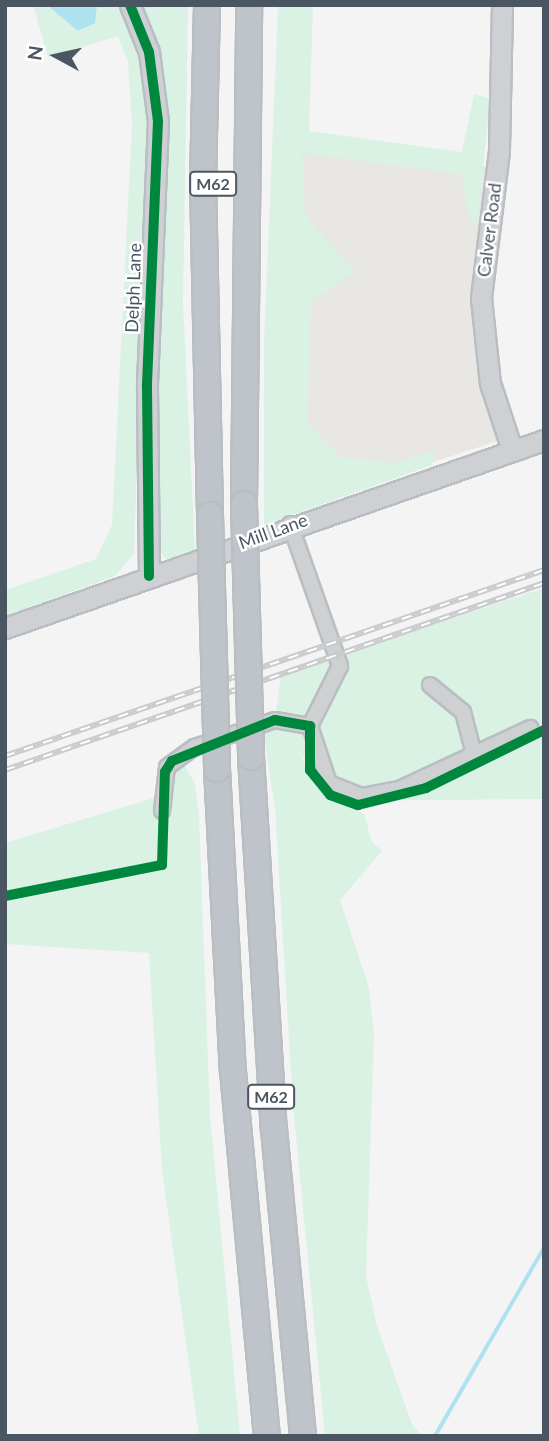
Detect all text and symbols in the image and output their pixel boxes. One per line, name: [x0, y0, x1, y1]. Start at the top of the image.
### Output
north arrow: [21, 21, 91, 91]
text: N: [22, 44, 47, 62]
road number: M62: [188, 172, 238, 196]
street label: Calver Road: [473, 182, 505, 278]
street label: Delph Lane: [121, 243, 145, 333]
street label: Mill Lane: [236, 509, 310, 553]
road number: M62: [246, 1084, 296, 1110]

